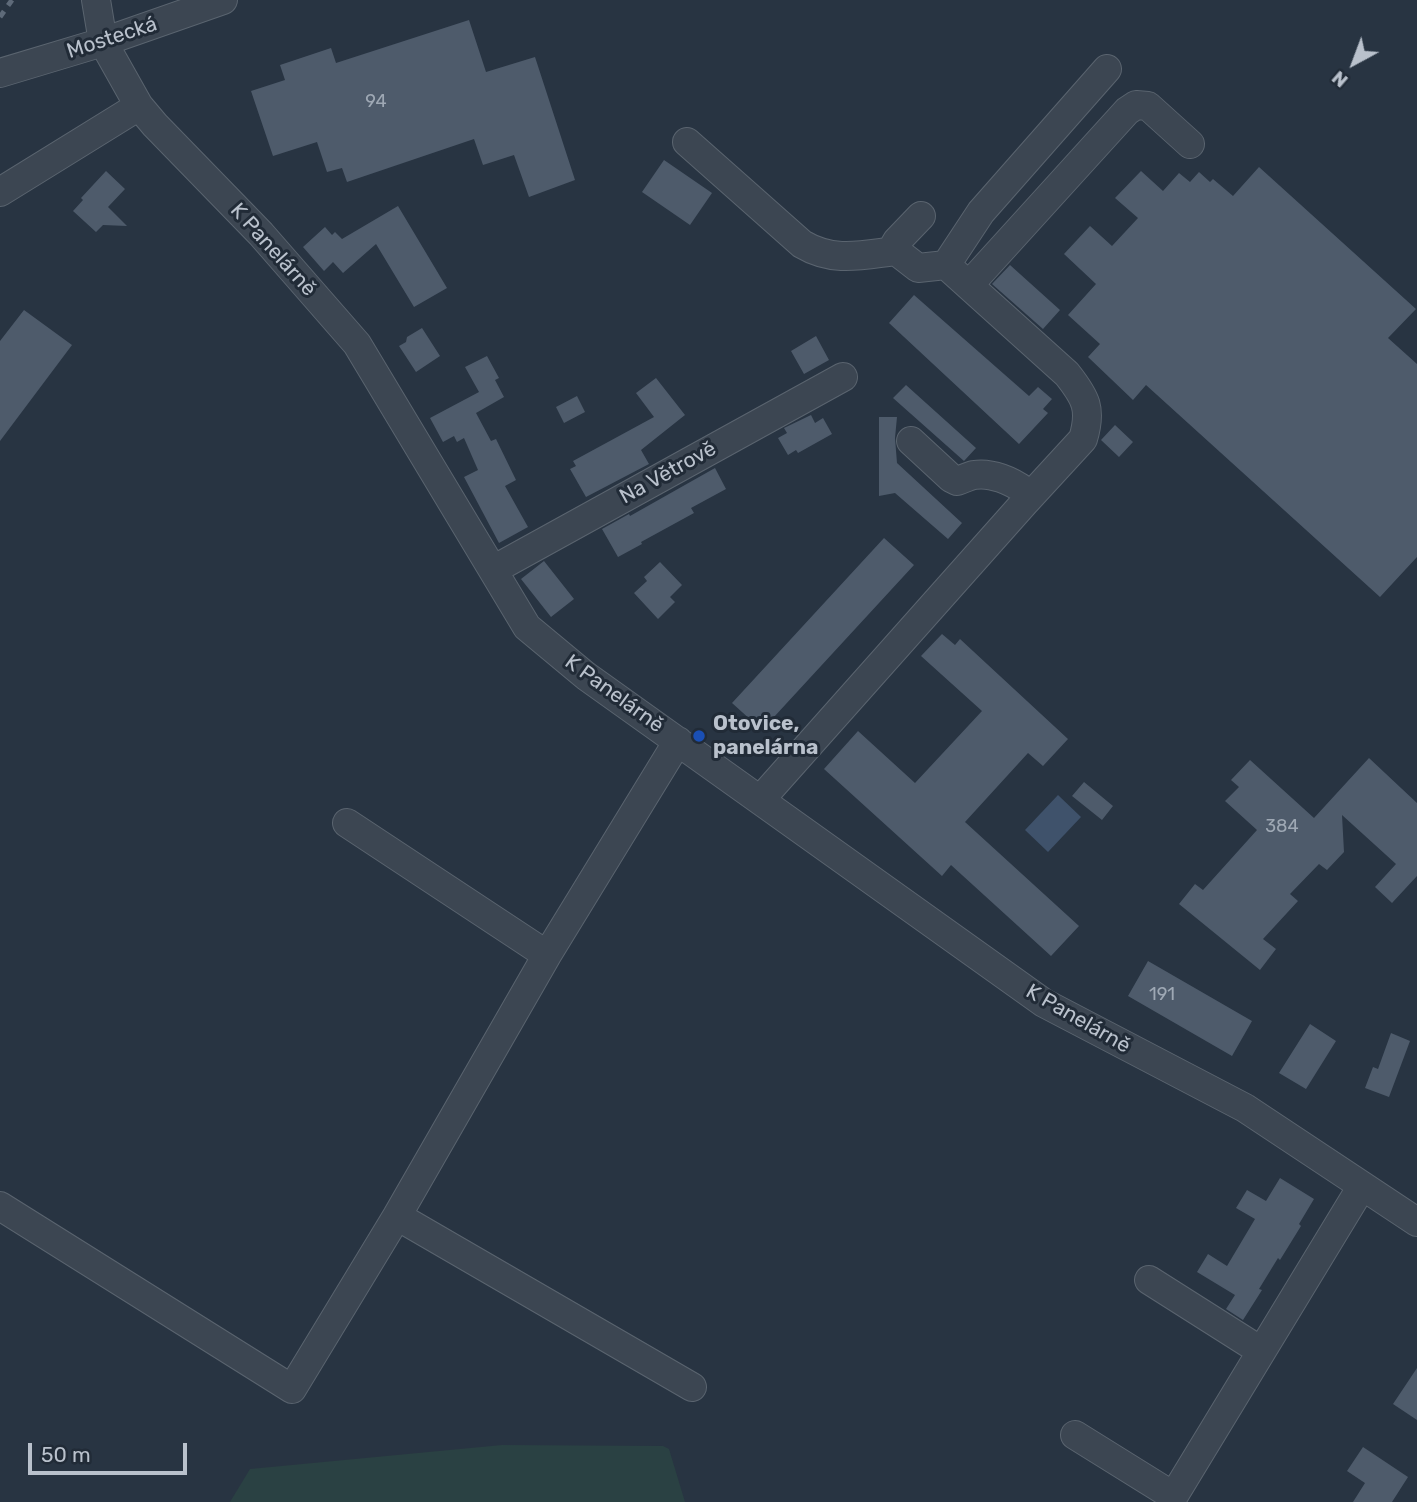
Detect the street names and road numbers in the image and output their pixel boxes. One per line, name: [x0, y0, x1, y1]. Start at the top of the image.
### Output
street label: Mostecká: [64, 12, 160, 64]
street label: K Panelárně: [225, 198, 321, 302]
street label: Na Větrově: [615, 436, 721, 510]
street label: K Panelárně: [560, 650, 668, 738]
street label: K Panelárně: [1021, 979, 1135, 1059]

